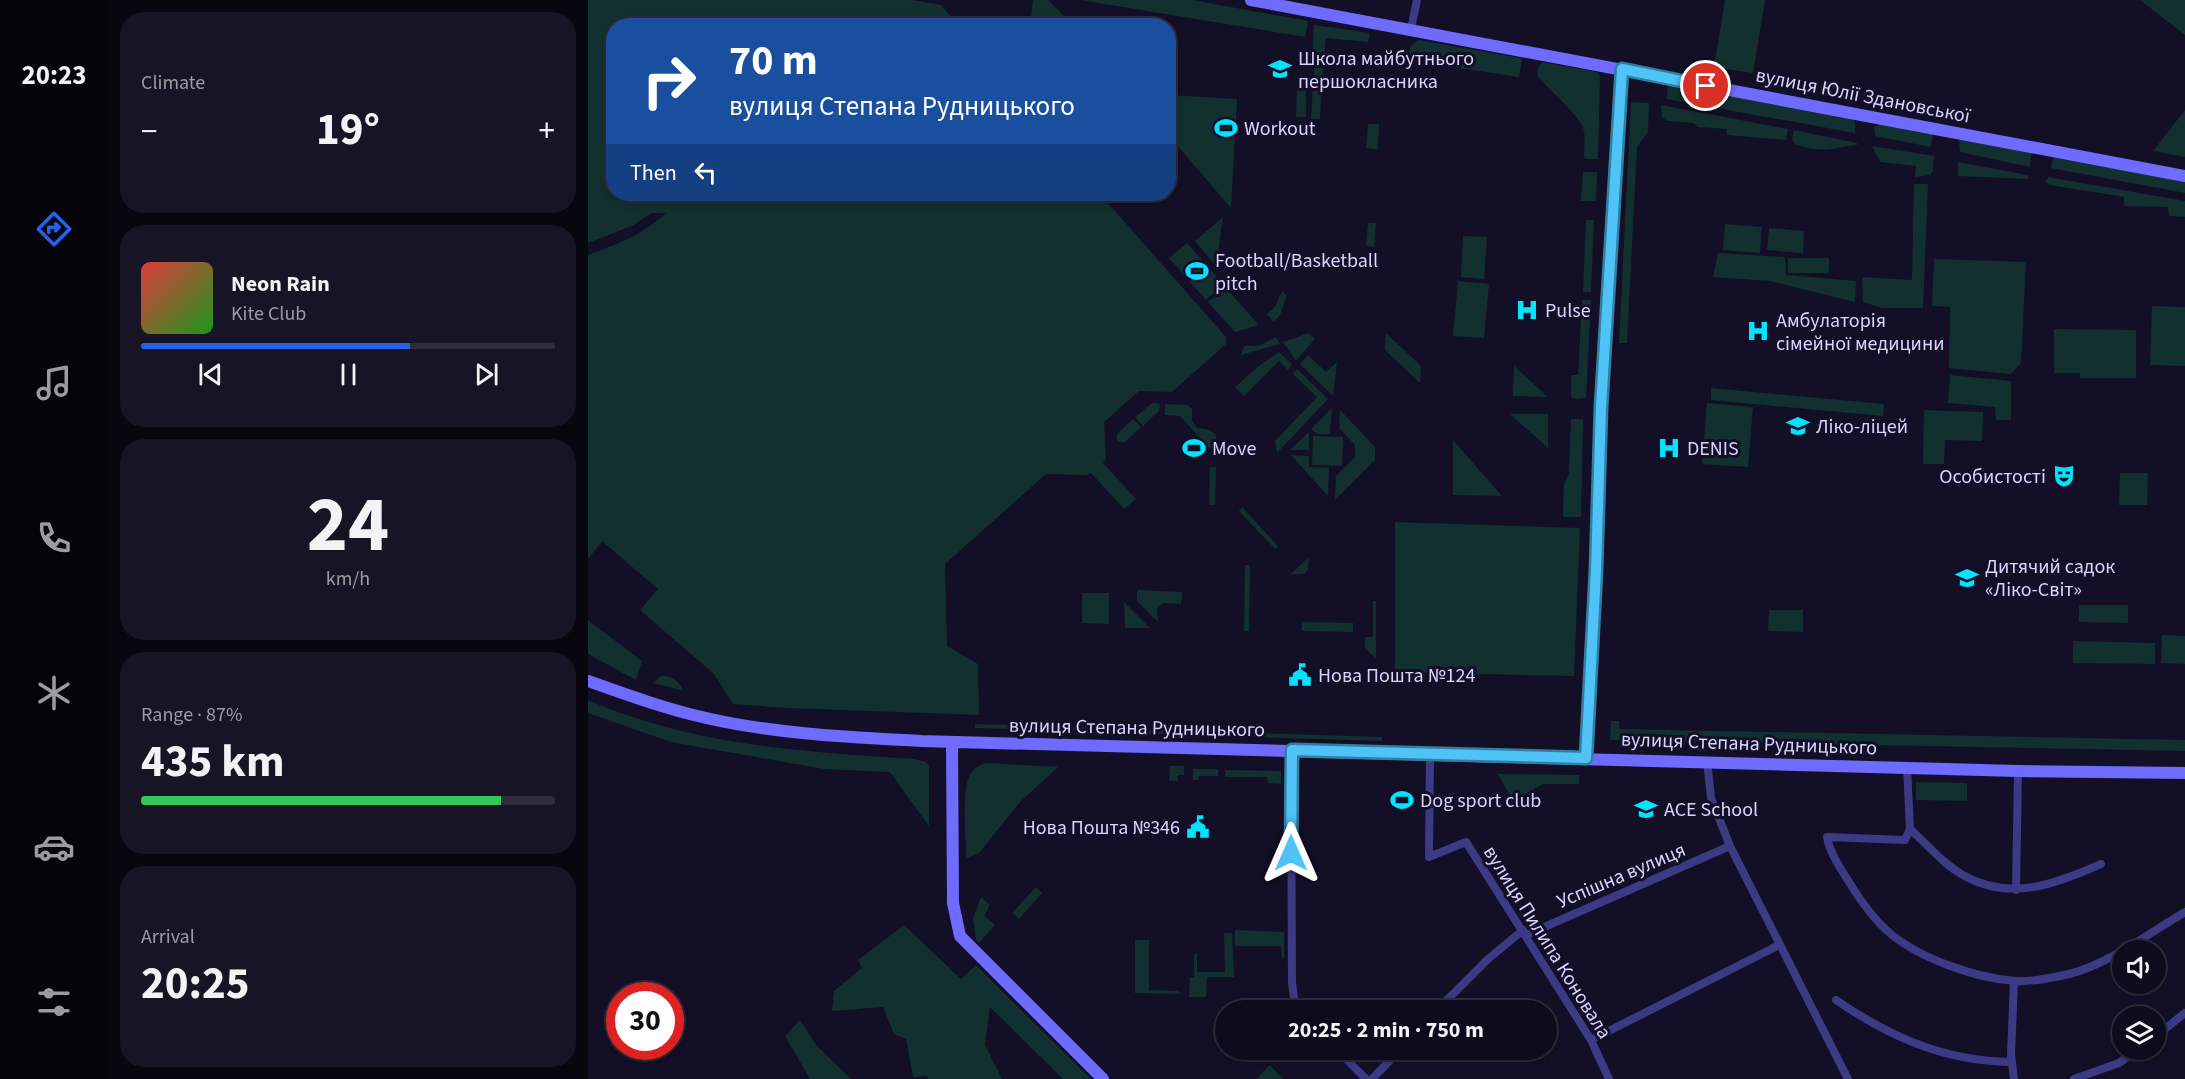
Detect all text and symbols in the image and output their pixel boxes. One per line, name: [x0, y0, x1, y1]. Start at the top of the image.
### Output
text: 70 m: [729, 31, 818, 91]
icon: right: [630, 42, 708, 120]
place label: Школа майбутнього першокласника: [1298, 45, 1474, 96]
text: 20:23: [21, 56, 87, 95]
school or university icon: Школа майбутнього першокласника: [1267, 56, 1293, 82]
pin: [1680, 60, 1731, 111]
street label: вулиця Юлії Здановської: [1753, 61, 1973, 131]
text: Climate: [141, 69, 205, 97]
icon: arrive: [1689, 69, 1722, 102]
text: вулиця Степана Рудницького: [729, 87, 1075, 126]
text: 19°: [316, 98, 380, 162]
text: −: [141, 108, 157, 155]
text: +: [539, 108, 555, 155]
sports icon: Workout: [1213, 115, 1239, 141]
place label: Workout: [1244, 115, 1316, 143]
icon: left: [689, 156, 722, 189]
text: Then: [630, 157, 677, 189]
icon: directions: [33, 208, 75, 250]
place label: Football/Basketball pitch: [1215, 247, 1378, 298]
sports icon: Football/Basketball pitch: [1184, 258, 1210, 284]
text: Neon Rain: [231, 268, 330, 300]
hospital icon: Pulse: [1514, 297, 1540, 323]
place label: Pulse: [1545, 297, 1591, 325]
text: Kite Club: [231, 300, 306, 328]
place label: Амбулаторія сімейної медицини: [1776, 307, 1944, 358]
hospital icon: Амбулаторія сімейної медицини: [1745, 318, 1771, 344]
icon: previous: [194, 358, 227, 391]
icon: pause: [332, 358, 365, 391]
icon: next: [470, 358, 503, 391]
icon: music: [33, 362, 75, 404]
school or university icon: Ліко-ліцей: [1785, 413, 1811, 439]
place label: Ліко-ліцей: [1816, 413, 1908, 441]
sports icon: Move: [1181, 435, 1207, 461]
place label: Move: [1212, 435, 1257, 463]
hospital icon: DENIS: [1656, 435, 1682, 461]
place label: DENIS: [1687, 435, 1739, 463]
place label: Особистості: [1939, 463, 2046, 491]
theatre icon: Особистості: [2051, 463, 2077, 489]
text: 24: [307, 470, 389, 581]
icon: phone: [33, 517, 75, 559]
place label: Дитячий садок «Ліко-Світ»: [1985, 553, 2115, 604]
text: km/h: [326, 565, 370, 593]
school or university icon: Дитячий садок «Ліко-Світ»: [1954, 565, 1980, 591]
public building icon: Нова Пошта №124: [1287, 662, 1313, 688]
place label: Нова Пошта №124: [1318, 662, 1475, 690]
icon: climate: [33, 672, 75, 714]
text: Range · 87%: [141, 701, 242, 729]
street label: вулиця Степана Рудницького: [1009, 712, 1265, 744]
street label: вулиця Степана Рудницького: [1620, 726, 1877, 762]
text: 435 km: [141, 730, 285, 794]
sports icon: Dog sport club: [1389, 787, 1415, 813]
place label: Dog sport club: [1420, 787, 1541, 815]
school or university icon: ACE School: [1633, 796, 1659, 822]
place label: ACE School: [1664, 796, 1758, 824]
place label: Нова Пошта №346: [1023, 814, 1180, 842]
public building icon: Нова Пошта №346: [1185, 814, 1211, 840]
position arrow: [1259, 821, 1323, 885]
icon: car: [33, 826, 75, 868]
street label: Успішна вулиця: [1553, 836, 1690, 916]
street label: вулиця Пилипа Коновала: [1476, 840, 1618, 1045]
text: Arrival: [141, 923, 195, 951]
map controls: [2112, 940, 2166, 1060]
button: sound: [2112, 940, 2166, 994]
text: 20:25: [141, 952, 250, 1016]
icon: filters: [33, 981, 75, 1023]
speed limit sign: 30: [606, 982, 684, 1060]
button: layers: [2112, 1006, 2166, 1060]
text: 20:25 · 2 min · 750 m: [1288, 1014, 1484, 1046]

